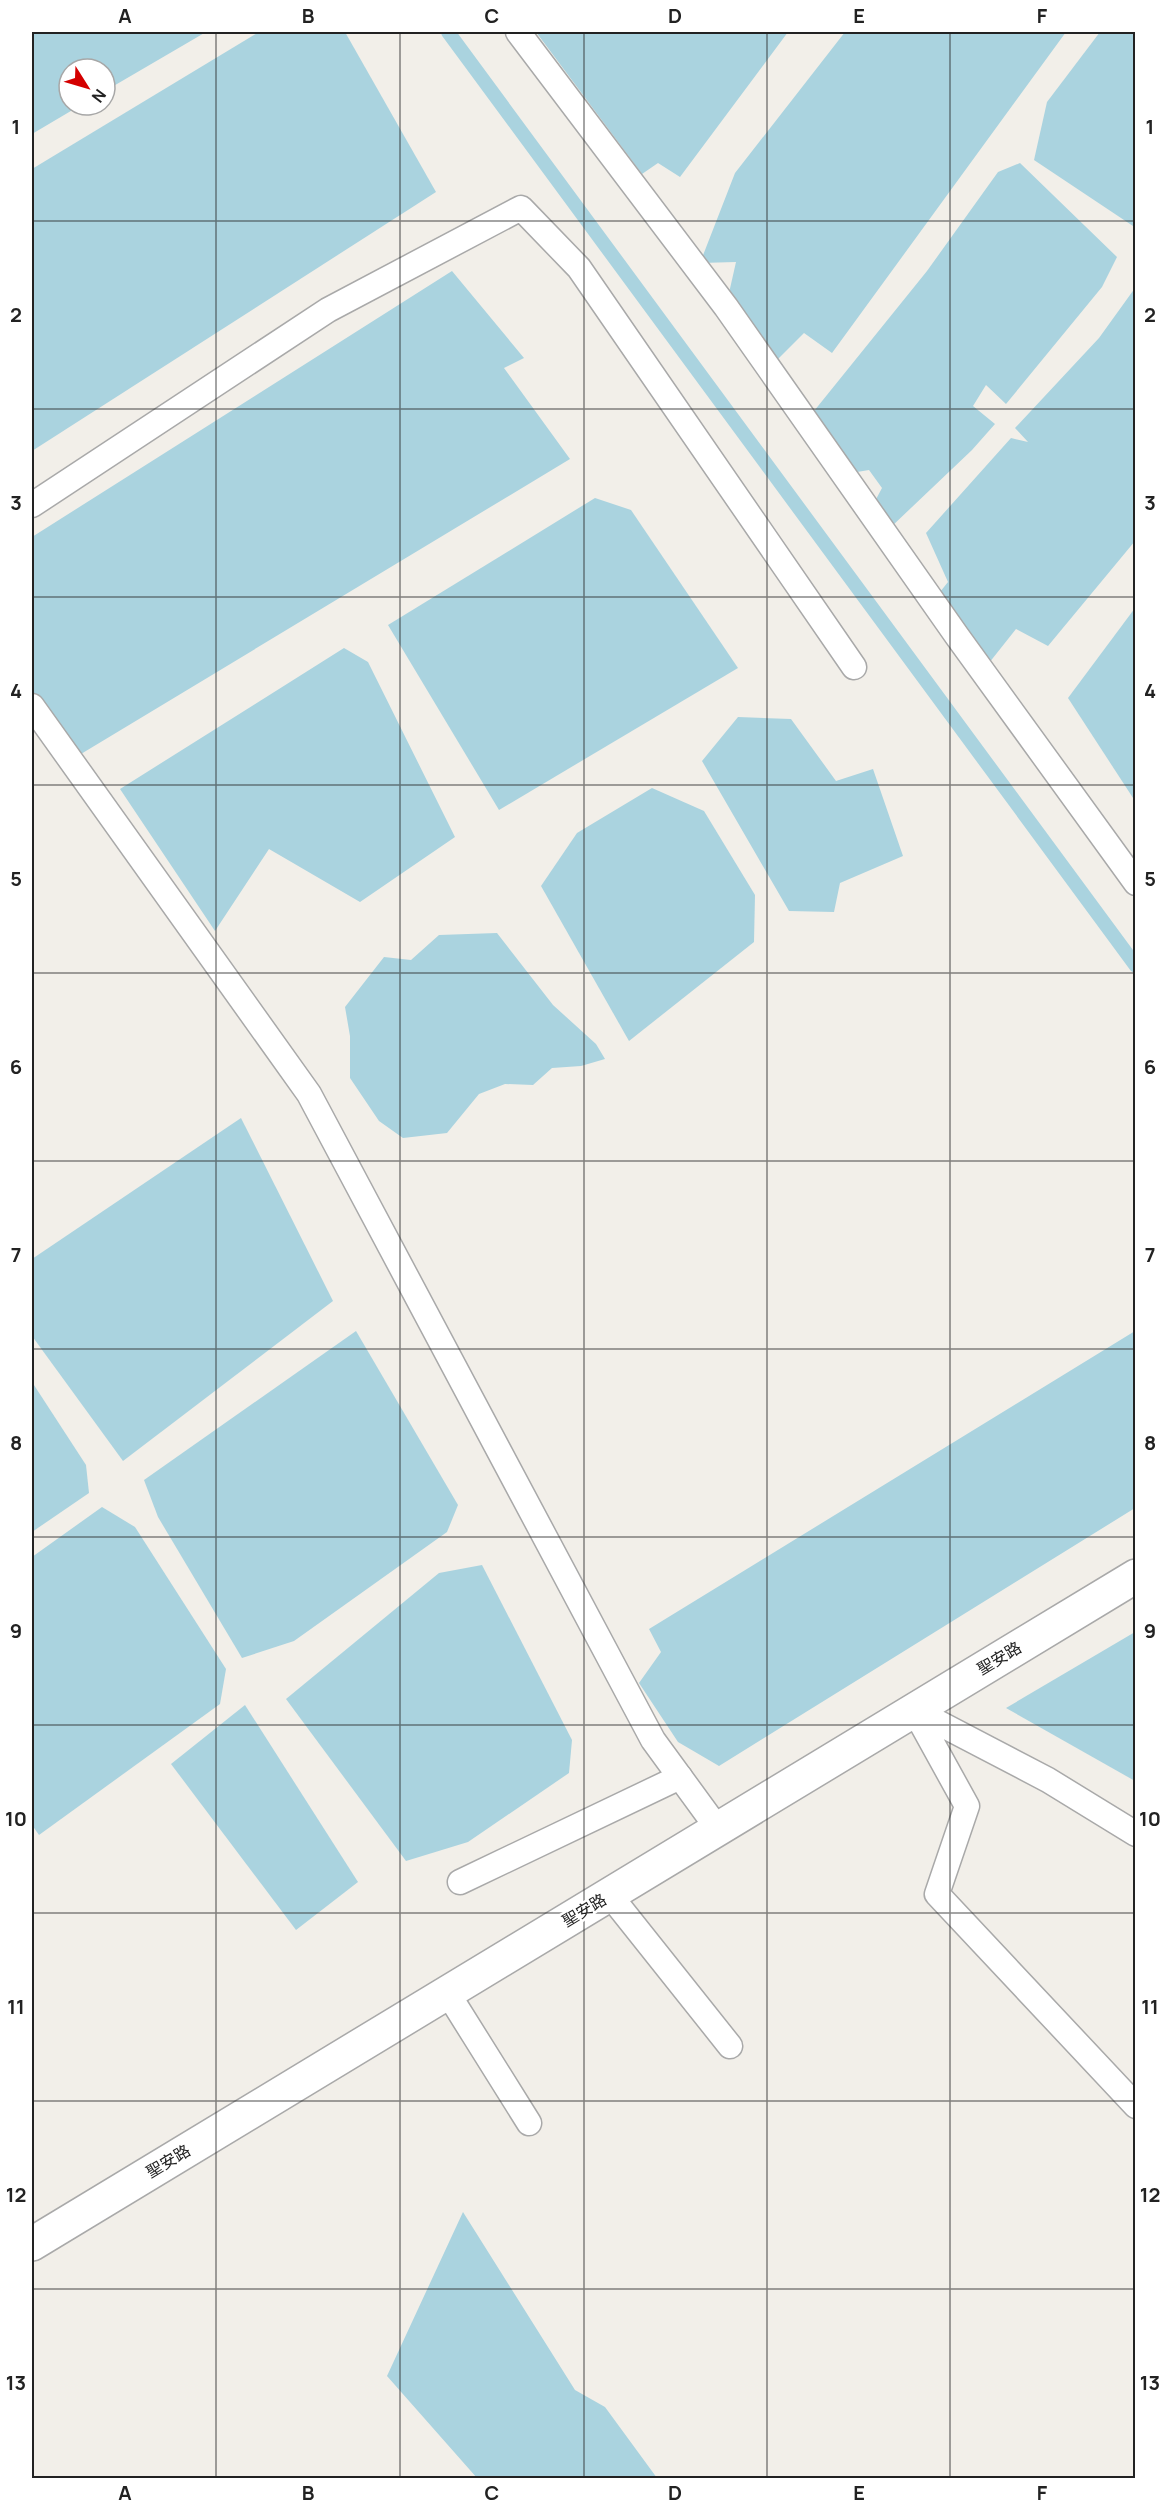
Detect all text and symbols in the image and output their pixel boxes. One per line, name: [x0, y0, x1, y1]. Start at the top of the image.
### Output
text: A: [118, 2, 132, 29]
text: B: [302, 2, 315, 29]
text: C: [485, 2, 499, 29]
text: D: [668, 2, 682, 29]
text: E: [853, 2, 865, 29]
text: F: [1037, 2, 1048, 29]
north arrow: [57, 57, 117, 117]
text: N: [87, 85, 111, 107]
text: 1: [12, 113, 20, 140]
text: 1: [1146, 113, 1154, 140]
text: 2: [10, 301, 22, 328]
text: 2: [1144, 301, 1156, 328]
text: 3: [10, 489, 22, 516]
text: 3: [1144, 489, 1156, 516]
text: 4: [10, 677, 22, 704]
text: 4: [1144, 677, 1156, 704]
text: 5: [10, 865, 22, 892]
text: 5: [1144, 865, 1156, 892]
text: 6: [10, 1053, 22, 1080]
text: 6: [1144, 1053, 1156, 1080]
text: 7: [11, 1241, 21, 1268]
text: 7: [1145, 1241, 1155, 1268]
text: 8: [10, 1429, 22, 1456]
text: 8: [1144, 1429, 1156, 1456]
text: 9: [10, 1617, 22, 1644]
text: 9: [1144, 1617, 1156, 1644]
street label: 聖安路: [973, 1636, 1025, 1680]
text: 10: [5, 1805, 27, 1832]
text: 10: [1139, 1805, 1161, 1832]
street label: 聖安路: [558, 1888, 610, 1932]
text: 11: [7, 1993, 25, 2020]
text: 11: [1141, 1993, 1159, 2020]
street label: 聖安路: [142, 2139, 194, 2183]
text: 12: [6, 2181, 26, 2208]
text: 12: [1140, 2181, 1160, 2208]
text: 13: [6, 2369, 26, 2396]
text: 13: [1140, 2369, 1160, 2396]
text: A: [118, 2479, 132, 2506]
text: B: [302, 2479, 315, 2506]
text: C: [485, 2479, 499, 2506]
text: D: [668, 2479, 682, 2506]
text: E: [853, 2479, 865, 2506]
text: F: [1037, 2479, 1048, 2506]

